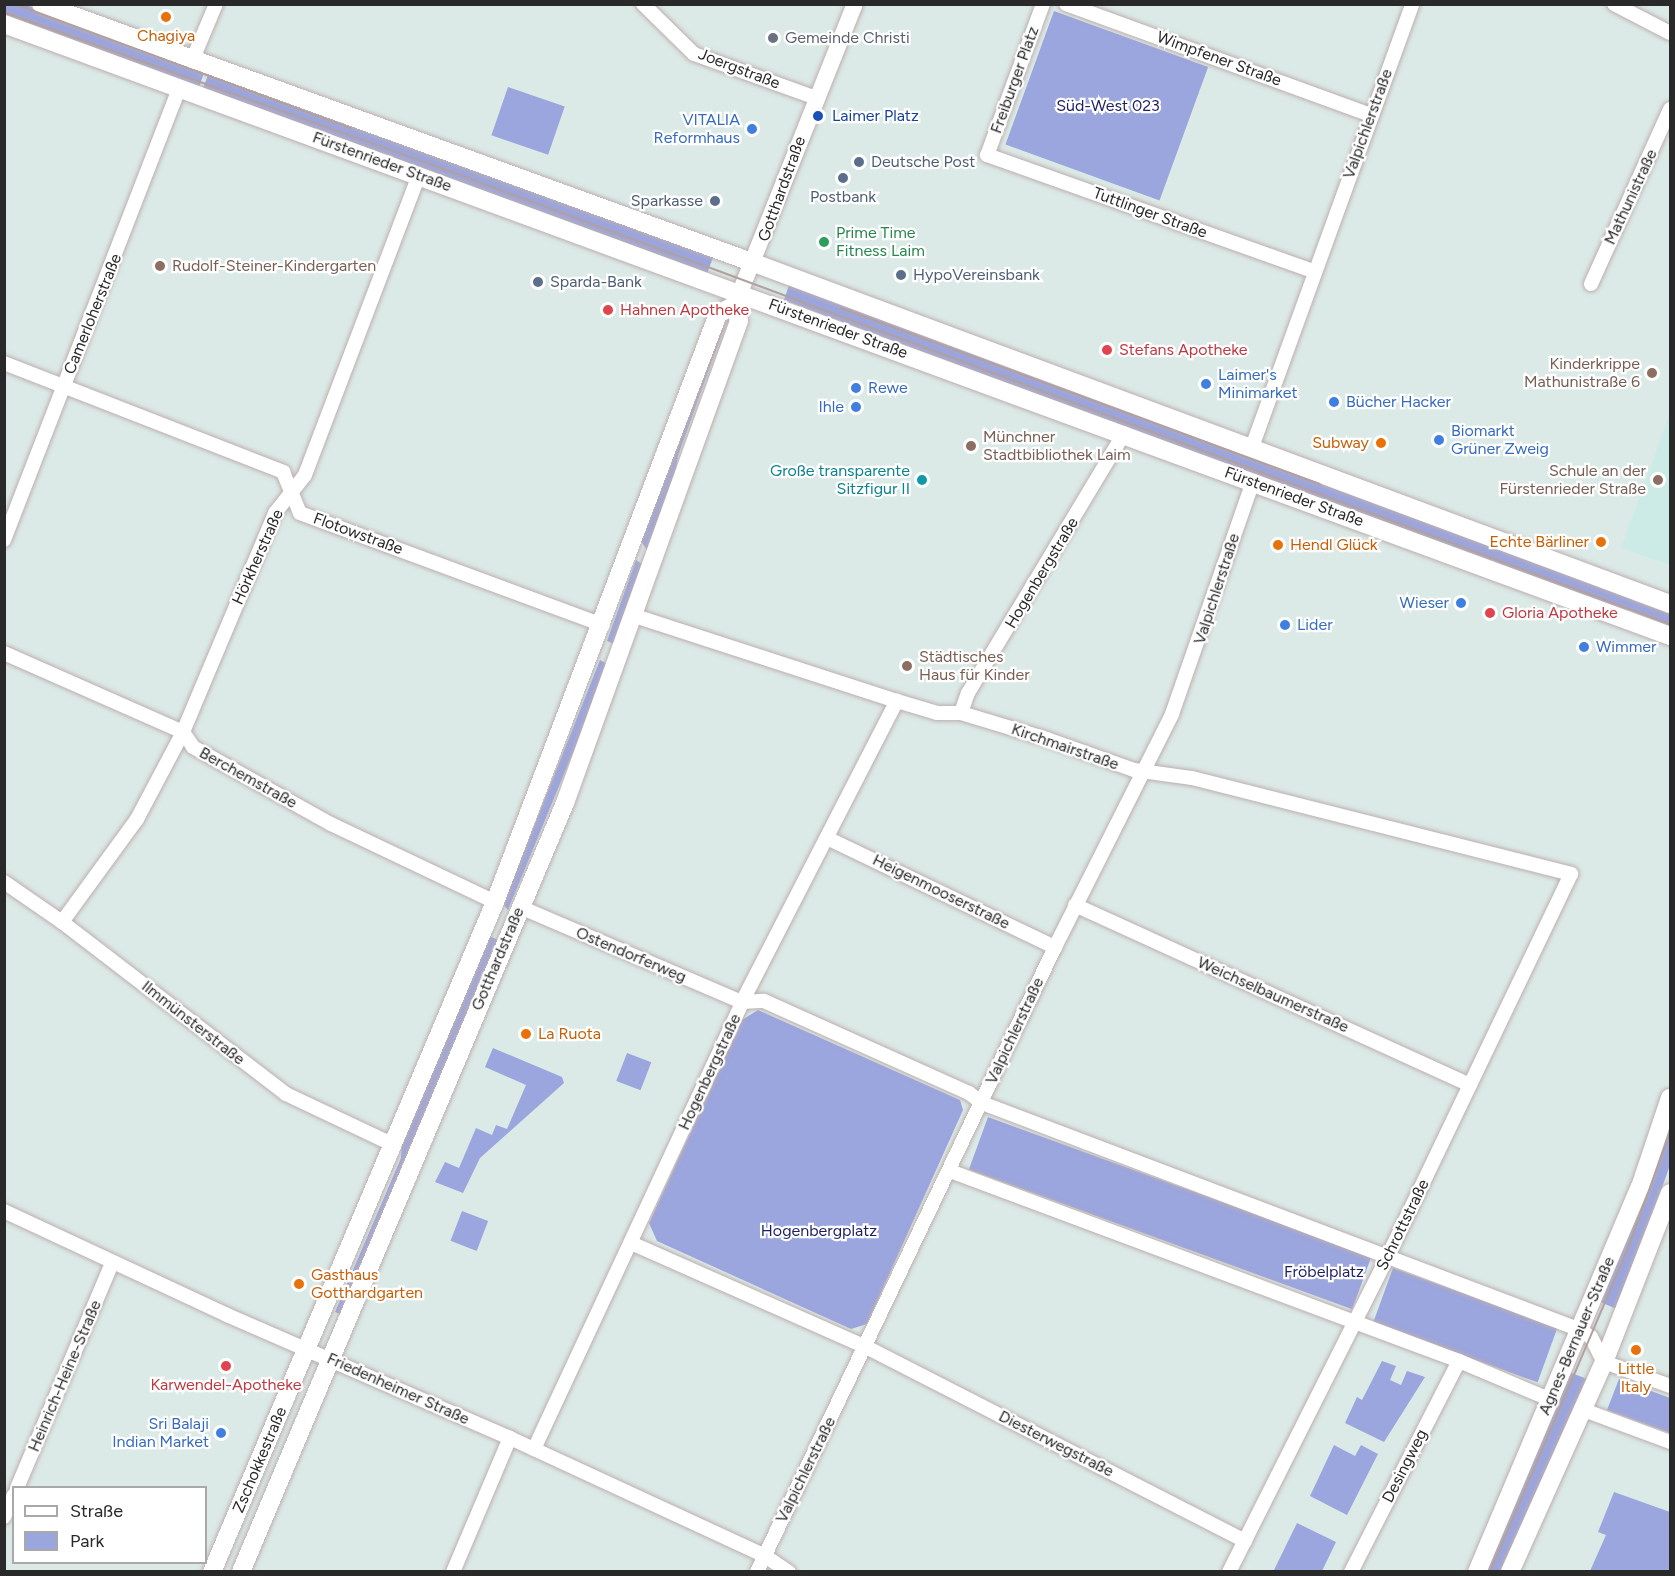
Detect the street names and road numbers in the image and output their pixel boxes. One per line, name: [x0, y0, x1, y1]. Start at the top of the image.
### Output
street label: Freiburger Platz: [987, 24, 1043, 136]
street label: Wimpfener Straße: [1154, 28, 1284, 90]
street label: Joergstraße: [695, 45, 783, 93]
street label: Valpichlerstraße: [1339, 67, 1397, 181]
street label: Fürstenrieder Straße: [310, 128, 454, 196]
street label: Gotthardstraße: [754, 134, 810, 244]
street label: Mathunistraße: [1601, 146, 1661, 248]
street label: Tuttlinger Straße: [1090, 183, 1210, 243]
street label: Camerloherstraße: [60, 251, 126, 377]
street label: Fürstenrieder Straße: [766, 295, 910, 363]
street label: Fürstenrieder Straße: [1222, 463, 1366, 531]
street label: Hörkherstraße: [228, 506, 288, 608]
street label: Flotowstraße: [311, 509, 405, 559]
street label: Hogenbergstraße: [1001, 514, 1083, 632]
street label: Valpichlerstraße: [1190, 531, 1244, 647]
street label: Kirchmairstraße: [1009, 720, 1121, 774]
street label: Berchemstraße: [196, 743, 300, 813]
street label: Heigenmooserstraße: [869, 850, 1013, 934]
street label: Gotthardstraße: [468, 905, 528, 1013]
street label: Ostendorferweg: [573, 923, 689, 987]
street label: Weichselbaumerstraße: [1194, 953, 1352, 1037]
street label: Valpichlerstraße: [982, 975, 1048, 1087]
street label: Ilmmünsterstraße: [138, 977, 248, 1069]
street label: Hogenbergstraße: [675, 1011, 745, 1133]
street label: Schrottstraße: [1373, 1176, 1433, 1274]
street label: Agnes-Bernauer-Straße: [1535, 1254, 1619, 1418]
street label: Heinrich-Heine-Straße: [24, 1297, 106, 1455]
street label: Friedenheimer Straße: [324, 1349, 472, 1429]
street label: Zschokkestraße: [229, 1404, 291, 1516]
street label: Diesterwegstraße: [995, 1407, 1117, 1481]
street label: Valpichlerstraße: [772, 1414, 840, 1526]
street label: Desingweg: [1378, 1426, 1432, 1506]

